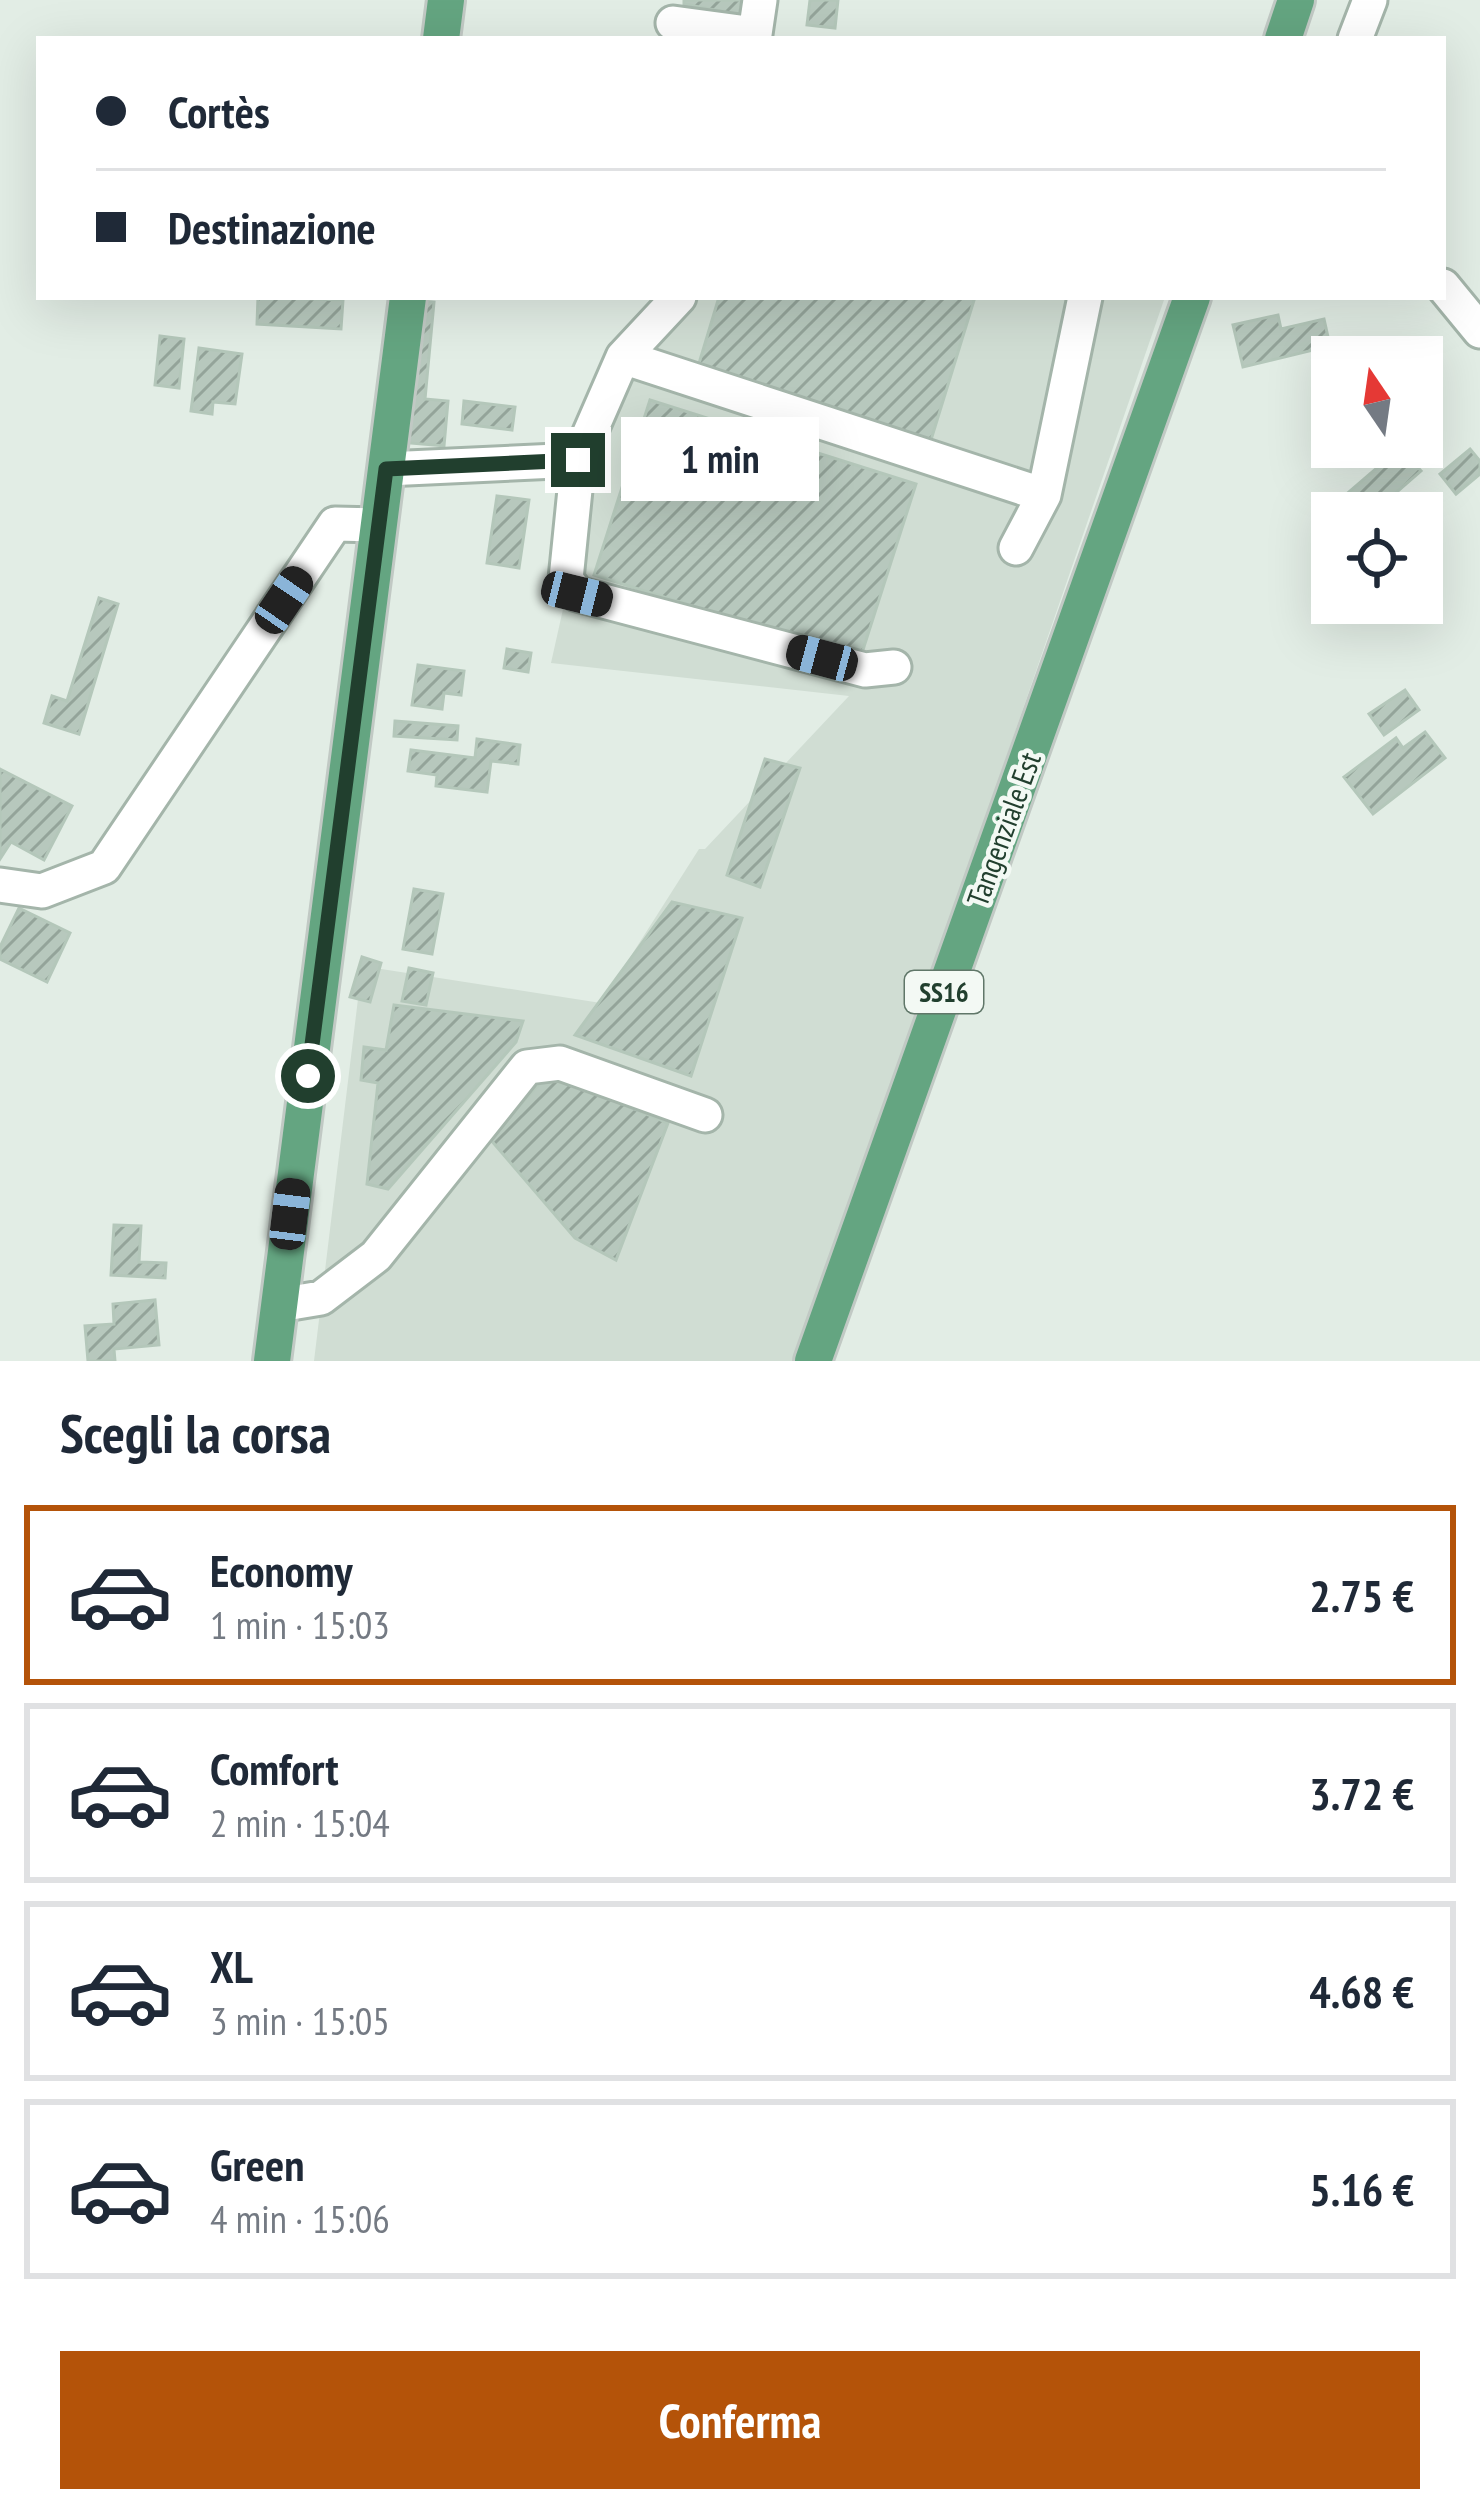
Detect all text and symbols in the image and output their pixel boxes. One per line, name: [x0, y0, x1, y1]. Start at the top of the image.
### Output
text: Cortès: [168, 82, 270, 140]
text: Destinazione: [168, 198, 376, 256]
north arrow: [1311, 336, 1443, 468]
map controls: [1311, 336, 1443, 624]
callout: 1 min: [620, 418, 818, 502]
route end: [551, 433, 605, 487]
text: 1 min: [681, 433, 759, 484]
button: locate: [1311, 492, 1443, 624]
car: [249, 560, 319, 640]
car: [538, 568, 616, 620]
car: [783, 631, 861, 685]
street label: Tangenziale Est: [957, 746, 1049, 911]
road number: SS16: [905, 971, 983, 1013]
route start: [281, 1049, 335, 1103]
car: [268, 1176, 312, 1252]
text: Scegli la corsa: [60, 1398, 331, 1468]
icon: car: [66, 1541, 174, 1649]
text: Economy: [210, 1541, 353, 1599]
text: 2.75 €: [1309, 1566, 1414, 1624]
text: 1 min · 15:03: [210, 1599, 390, 1650]
icon: car: [66, 1739, 174, 1847]
text: Comfort: [210, 1739, 339, 1797]
text: 3.72 €: [1309, 1764, 1414, 1822]
text: 2 min · 15:04: [210, 1797, 390, 1848]
icon: car: [66, 1937, 174, 2045]
text: XL: [210, 1937, 253, 1995]
text: 4.68 €: [1309, 1962, 1414, 2020]
text: 3 min · 15:05: [210, 1995, 390, 2046]
icon: car: [66, 2135, 174, 2243]
text: Green: [210, 2135, 305, 2193]
text: 5.16 €: [1309, 2160, 1414, 2218]
text: 4 min · 15:06: [210, 2193, 390, 2244]
button: Conferma: [60, 2351, 1420, 2489]

